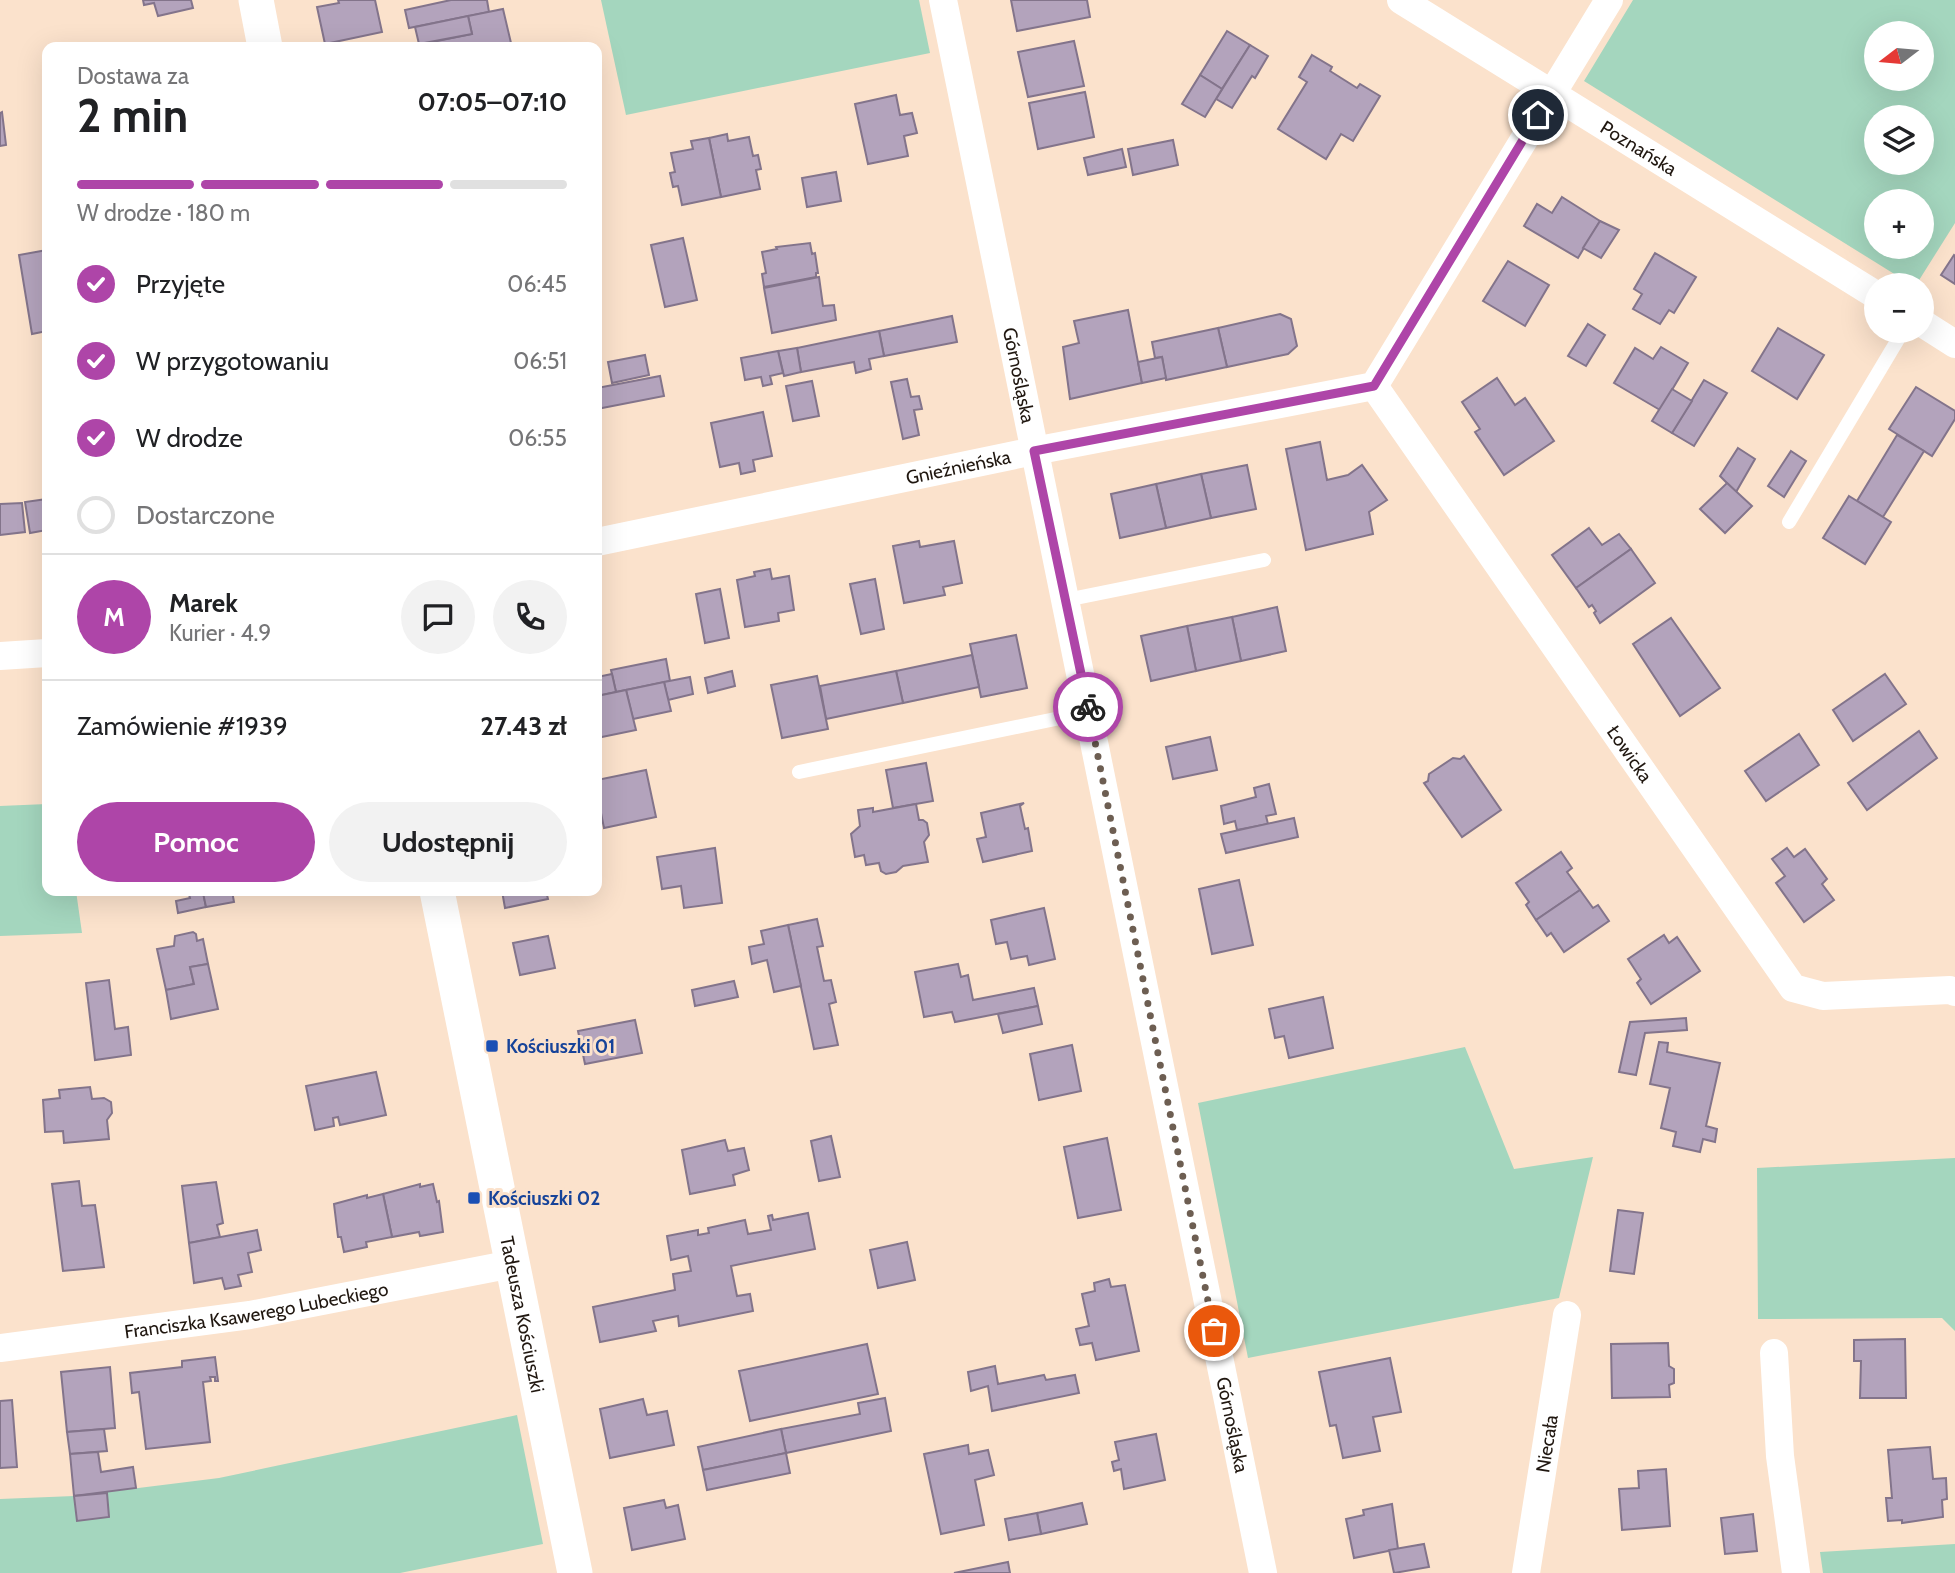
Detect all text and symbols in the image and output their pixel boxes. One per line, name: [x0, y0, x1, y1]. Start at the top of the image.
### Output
north arrow: [1864, 21, 1934, 91]
map controls: [1864, 21, 1934, 343]
text: Dostawa za: [77, 62, 189, 90]
pin: [1508, 85, 1568, 145]
text: 07:05–07:10: [418, 86, 567, 118]
text: 2 min: [77, 88, 188, 144]
icon: home: [1519, 96, 1557, 134]
button: layers: [1864, 105, 1934, 175]
street label: Poznańska: [1596, 116, 1681, 181]
button: +: [1864, 189, 1934, 259]
text: W drodze · 180 m: [77, 199, 250, 227]
icon: check: [77, 265, 115, 303]
text: Przyjęte: [136, 268, 225, 300]
text: 06:45: [507, 270, 567, 298]
button: −: [1864, 273, 1934, 343]
street label: Górnośląska: [998, 326, 1040, 425]
icon: check: [77, 342, 115, 380]
text: W przygotowaniu: [136, 345, 329, 377]
text: 06:51: [513, 347, 567, 375]
icon: check: [77, 419, 115, 457]
text: W drodze: [136, 422, 243, 454]
text: 06:55: [508, 424, 567, 452]
street label: Gnieźnieńska: [904, 445, 1013, 489]
text: Dostarczone: [136, 499, 275, 531]
button: chat: [401, 580, 475, 654]
button: phone: [493, 580, 567, 654]
text: Marek: [169, 587, 238, 619]
text: M: [103, 601, 125, 633]
text: Kurier · 4.9: [169, 619, 271, 647]
courier: [1053, 672, 1123, 742]
icon: bike: [1069, 688, 1107, 726]
text: Zamówienie #1939: [77, 710, 288, 742]
text: 27.43 zł: [480, 710, 567, 742]
street label: Łowicka: [1602, 721, 1657, 787]
button: Pomoc: [77, 802, 315, 882]
button: Udostępnij: [329, 802, 567, 882]
place label: Kościuszki 01: [506, 1035, 615, 1058]
marker: Kościuszki 01: [484, 1038, 500, 1054]
place label: Kościuszki 02: [488, 1187, 600, 1210]
marker: Kościuszki 02: [466, 1190, 482, 1206]
street label: Tadeusza Kościuszki: [495, 1234, 549, 1395]
street label: Franciszka Ksawerego Lubeckiego: [123, 1277, 390, 1343]
pin: [1184, 1301, 1244, 1361]
icon: bag: [1195, 1312, 1233, 1350]
street label: Górnośląska: [1211, 1375, 1253, 1475]
street label: Niecała: [1531, 1413, 1563, 1474]

